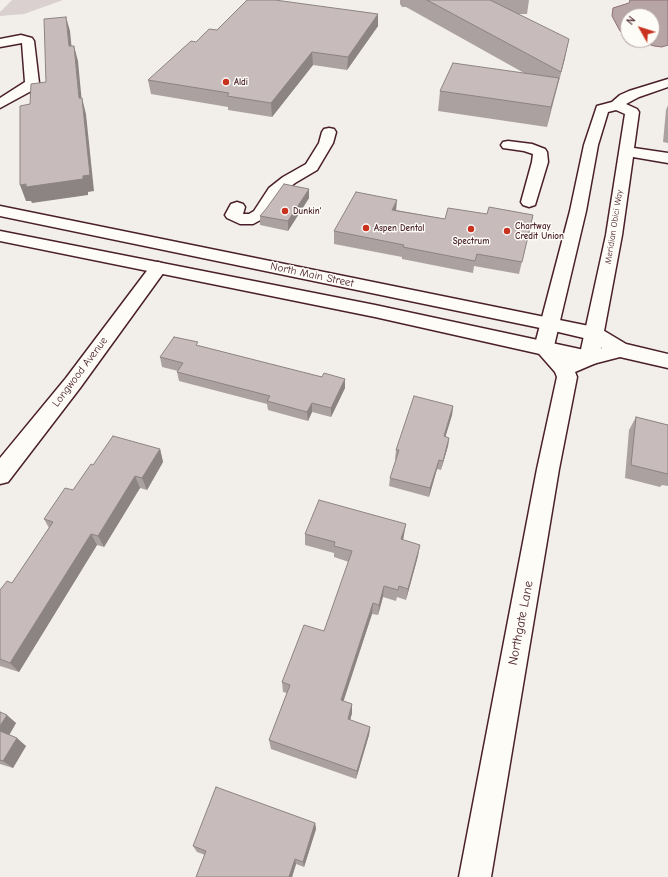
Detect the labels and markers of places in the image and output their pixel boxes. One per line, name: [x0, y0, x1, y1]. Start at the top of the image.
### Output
marker: Aldi: [221, 77, 231, 87]
place label: Aldi: [234, 77, 248, 87]
marker: Dunkin': [280, 206, 290, 216]
place label: Dunkin': [293, 206, 321, 216]
place label: Chartway Credit Union: [515, 221, 564, 242]
marker: Aspen Dental: [361, 223, 371, 233]
place label: Aspen Dental: [374, 223, 424, 233]
marker: Spectrum: [466, 224, 476, 234]
marker: Chartway Credit Union: [502, 226, 512, 236]
place label: Spectrum: [453, 236, 489, 246]

